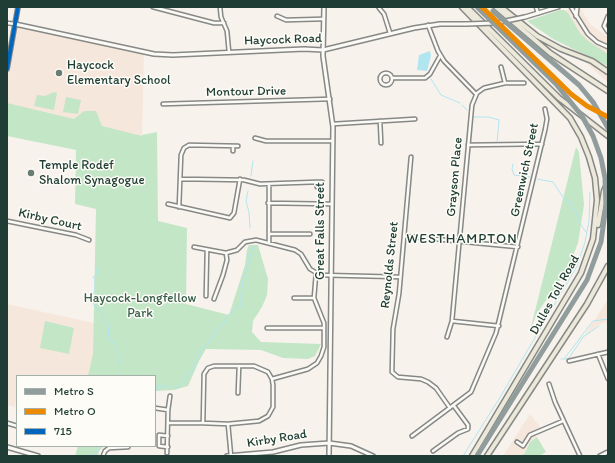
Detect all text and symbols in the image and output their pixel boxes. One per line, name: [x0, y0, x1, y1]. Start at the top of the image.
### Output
street label: Haycock Road: [244, 31, 322, 49]
place label: Haycock Elementary School: [67, 58, 171, 89]
marker: Haycock Elementary School: [54, 68, 64, 78]
street label: Montour Drive: [206, 84, 286, 100]
street label: Greenwich Street: [507, 122, 543, 218]
street label: Grayson Place: [444, 137, 466, 217]
place label: Temple Rodef Shalom Synagogue: [39, 158, 145, 189]
marker: Temple Rodef Shalom Synagogue: [26, 168, 36, 178]
street label: Great Falls Street: [313, 182, 329, 280]
street label: Kirby Court: [17, 205, 83, 235]
street label: Reynolds Street: [378, 221, 402, 309]
district label: WESTHAMPTON: [406, 231, 518, 247]
street label: Dulles Toll Road: [527, 252, 583, 338]
park label: Haycock-Longfellow Park: [84, 291, 196, 322]
legend: [16, 375, 156, 447]
text: Metro S: [54, 384, 94, 398]
text: Metro O: [54, 404, 96, 418]
text: 715: [54, 424, 72, 438]
street label: Kirby Road: [246, 427, 308, 451]

